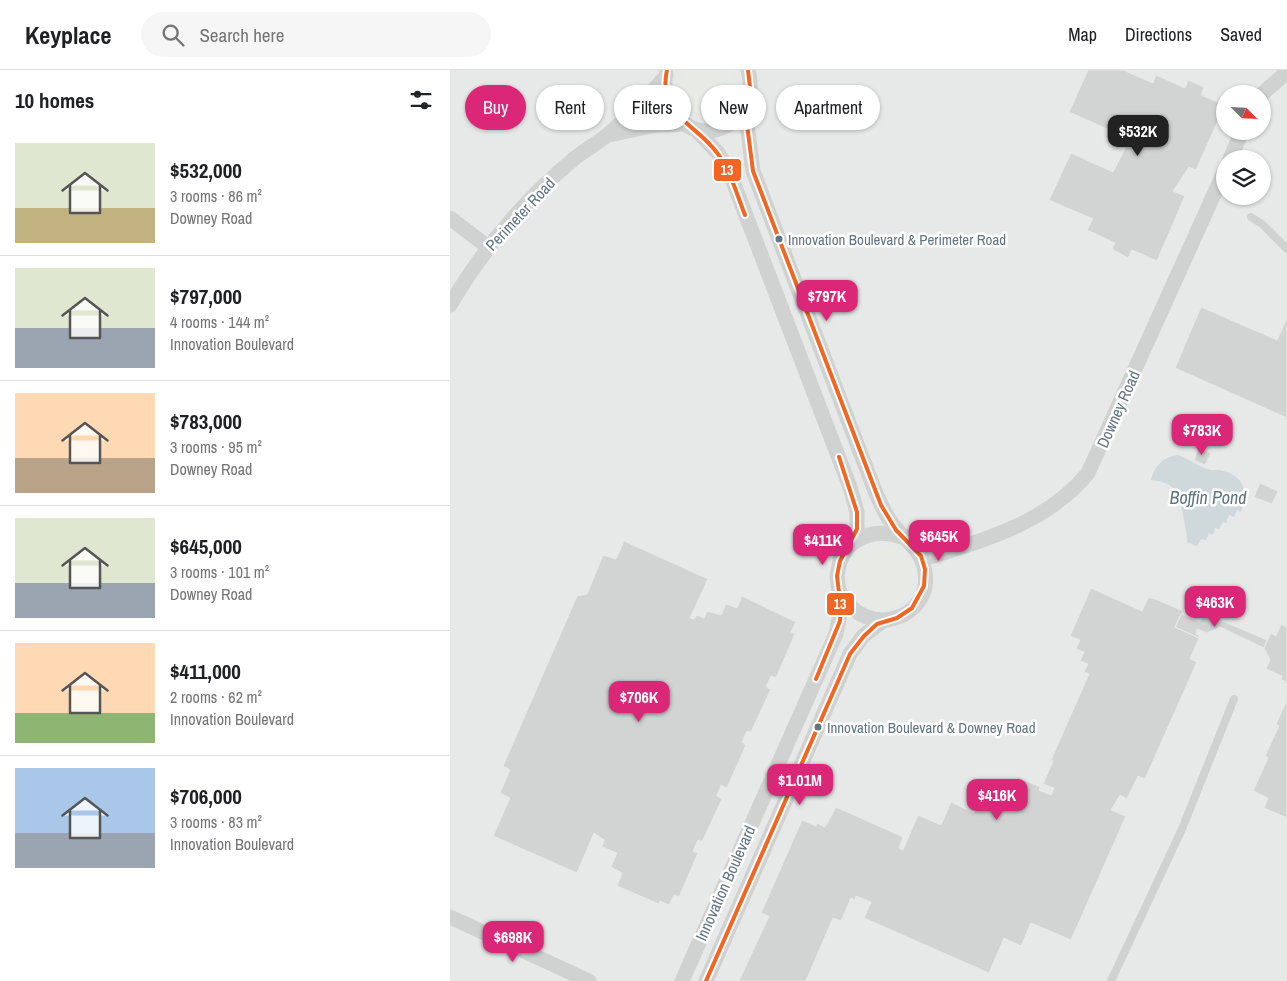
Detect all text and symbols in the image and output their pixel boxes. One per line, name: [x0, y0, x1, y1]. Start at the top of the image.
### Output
search box: [141, 12, 491, 57]
text: Keyplace: [25, 19, 111, 51]
icon: search: [159, 21, 187, 49]
text: Search here: [199, 22, 284, 48]
text: Map: [1068, 22, 1097, 47]
text: Directions: [1125, 22, 1192, 47]
text: Saved: [1220, 22, 1262, 47]
chip: Buy: [465, 85, 526, 130]
chip: Rent: [536, 85, 604, 130]
chip: Filters: [614, 85, 691, 130]
chip: New: [701, 85, 766, 130]
chip: Apartment: [776, 85, 880, 130]
north arrow: [1216, 85, 1271, 140]
map controls: [1216, 85, 1271, 205]
text: 10 homes: [15, 86, 94, 115]
icon: filters: [407, 86, 435, 114]
pin: $532K: [1103, 114, 1173, 157]
text: $532K: [1119, 120, 1157, 142]
button: layers: [1216, 150, 1271, 205]
text: $532,000: [170, 156, 242, 185]
line badge: 13: [713, 158, 742, 182]
text: 13: [721, 161, 733, 179]
icon: home: [55, 163, 115, 223]
street label: Perimeter Road: [480, 173, 560, 255]
text: 3 rooms · 86 m²: [170, 185, 262, 207]
text: Downey Road: [170, 207, 252, 229]
place label: Innovation Boulevard & Perimeter Road: [788, 229, 1006, 250]
marker: Innovation Boulevard & Perimeter Road: [774, 234, 784, 244]
pin: $797K: [792, 280, 862, 322]
text: $797,000: [170, 282, 242, 311]
text: $797K: [808, 285, 846, 307]
icon: home: [55, 288, 115, 348]
text: 4 rooms · 144 m²: [170, 311, 269, 333]
text: Innovation Boulevard: [170, 333, 294, 355]
street label: Downey Road: [1091, 367, 1145, 451]
text: $783,000: [170, 407, 242, 436]
icon: home: [55, 413, 115, 473]
pin: $783K: [1167, 414, 1237, 456]
text: $783K: [1183, 419, 1221, 441]
text: 3 rooms · 95 m²: [170, 436, 262, 458]
text: Downey Road: [170, 458, 252, 480]
water label: Boffin Pond: [1170, 485, 1247, 510]
pin: $645K: [904, 520, 974, 562]
pin: $411K: [788, 524, 858, 566]
text: $645K: [920, 525, 958, 547]
text: $411K: [804, 529, 842, 551]
text: $645,000: [170, 532, 242, 561]
icon: home: [55, 538, 115, 598]
text: 3 rooms · 101 m²: [170, 561, 269, 583]
text: Downey Road: [170, 583, 252, 605]
pin: $463K: [1180, 586, 1250, 628]
text: $463K: [1196, 591, 1234, 613]
line badge: 13: [826, 592, 855, 616]
text: 13: [834, 595, 846, 613]
text: $411,000: [170, 657, 241, 686]
icon: home: [55, 663, 115, 723]
pin: $706K: [604, 680, 674, 723]
text: 2 rooms · 62 m²: [170, 686, 262, 708]
text: $706K: [620, 686, 658, 708]
text: Innovation Boulevard: [170, 708, 294, 730]
place label: Innovation Boulevard & Downey Road: [827, 717, 1036, 738]
marker: Innovation Boulevard & Downey Road: [813, 722, 823, 732]
pin: $1.01M: [759, 764, 841, 806]
text: $1.01M: [778, 769, 822, 791]
pin: $416K: [962, 778, 1032, 821]
text: $706,000: [170, 782, 242, 811]
text: $416K: [978, 784, 1016, 806]
icon: home: [55, 788, 115, 848]
text: 3 rooms · 83 m²: [170, 811, 262, 833]
street label: Innovation Boulevard: [690, 822, 760, 944]
text: Innovation Boulevard: [170, 833, 294, 855]
pin: $698K: [478, 920, 548, 963]
text: $698K: [494, 926, 532, 948]

